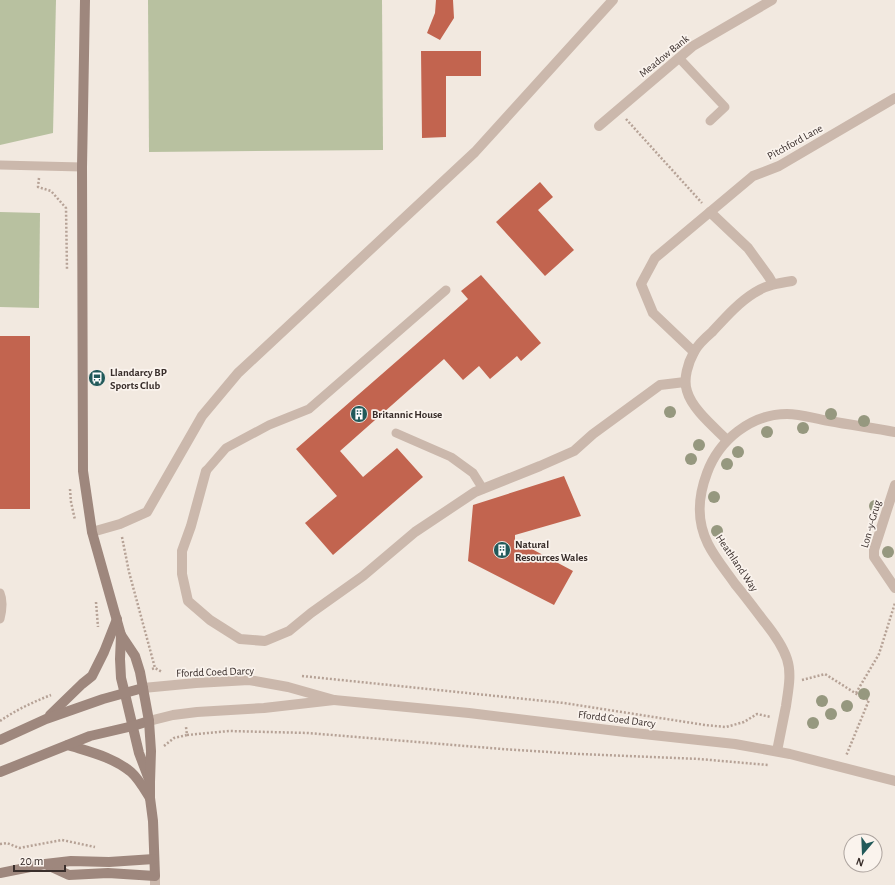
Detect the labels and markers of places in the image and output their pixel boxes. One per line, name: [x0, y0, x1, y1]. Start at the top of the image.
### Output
place label: Llandarcy BP Sports Club: [110, 367, 167, 391]
bus stop icon: Llandarcy BP Sports Club: [87, 368, 107, 388]
building icon: Britannic House: [349, 404, 369, 424]
place label: Britannic House: [372, 409, 442, 420]
place label: Natural Resources Wales: [515, 539, 588, 563]
building icon: Natural Resources Wales: [492, 540, 512, 560]

